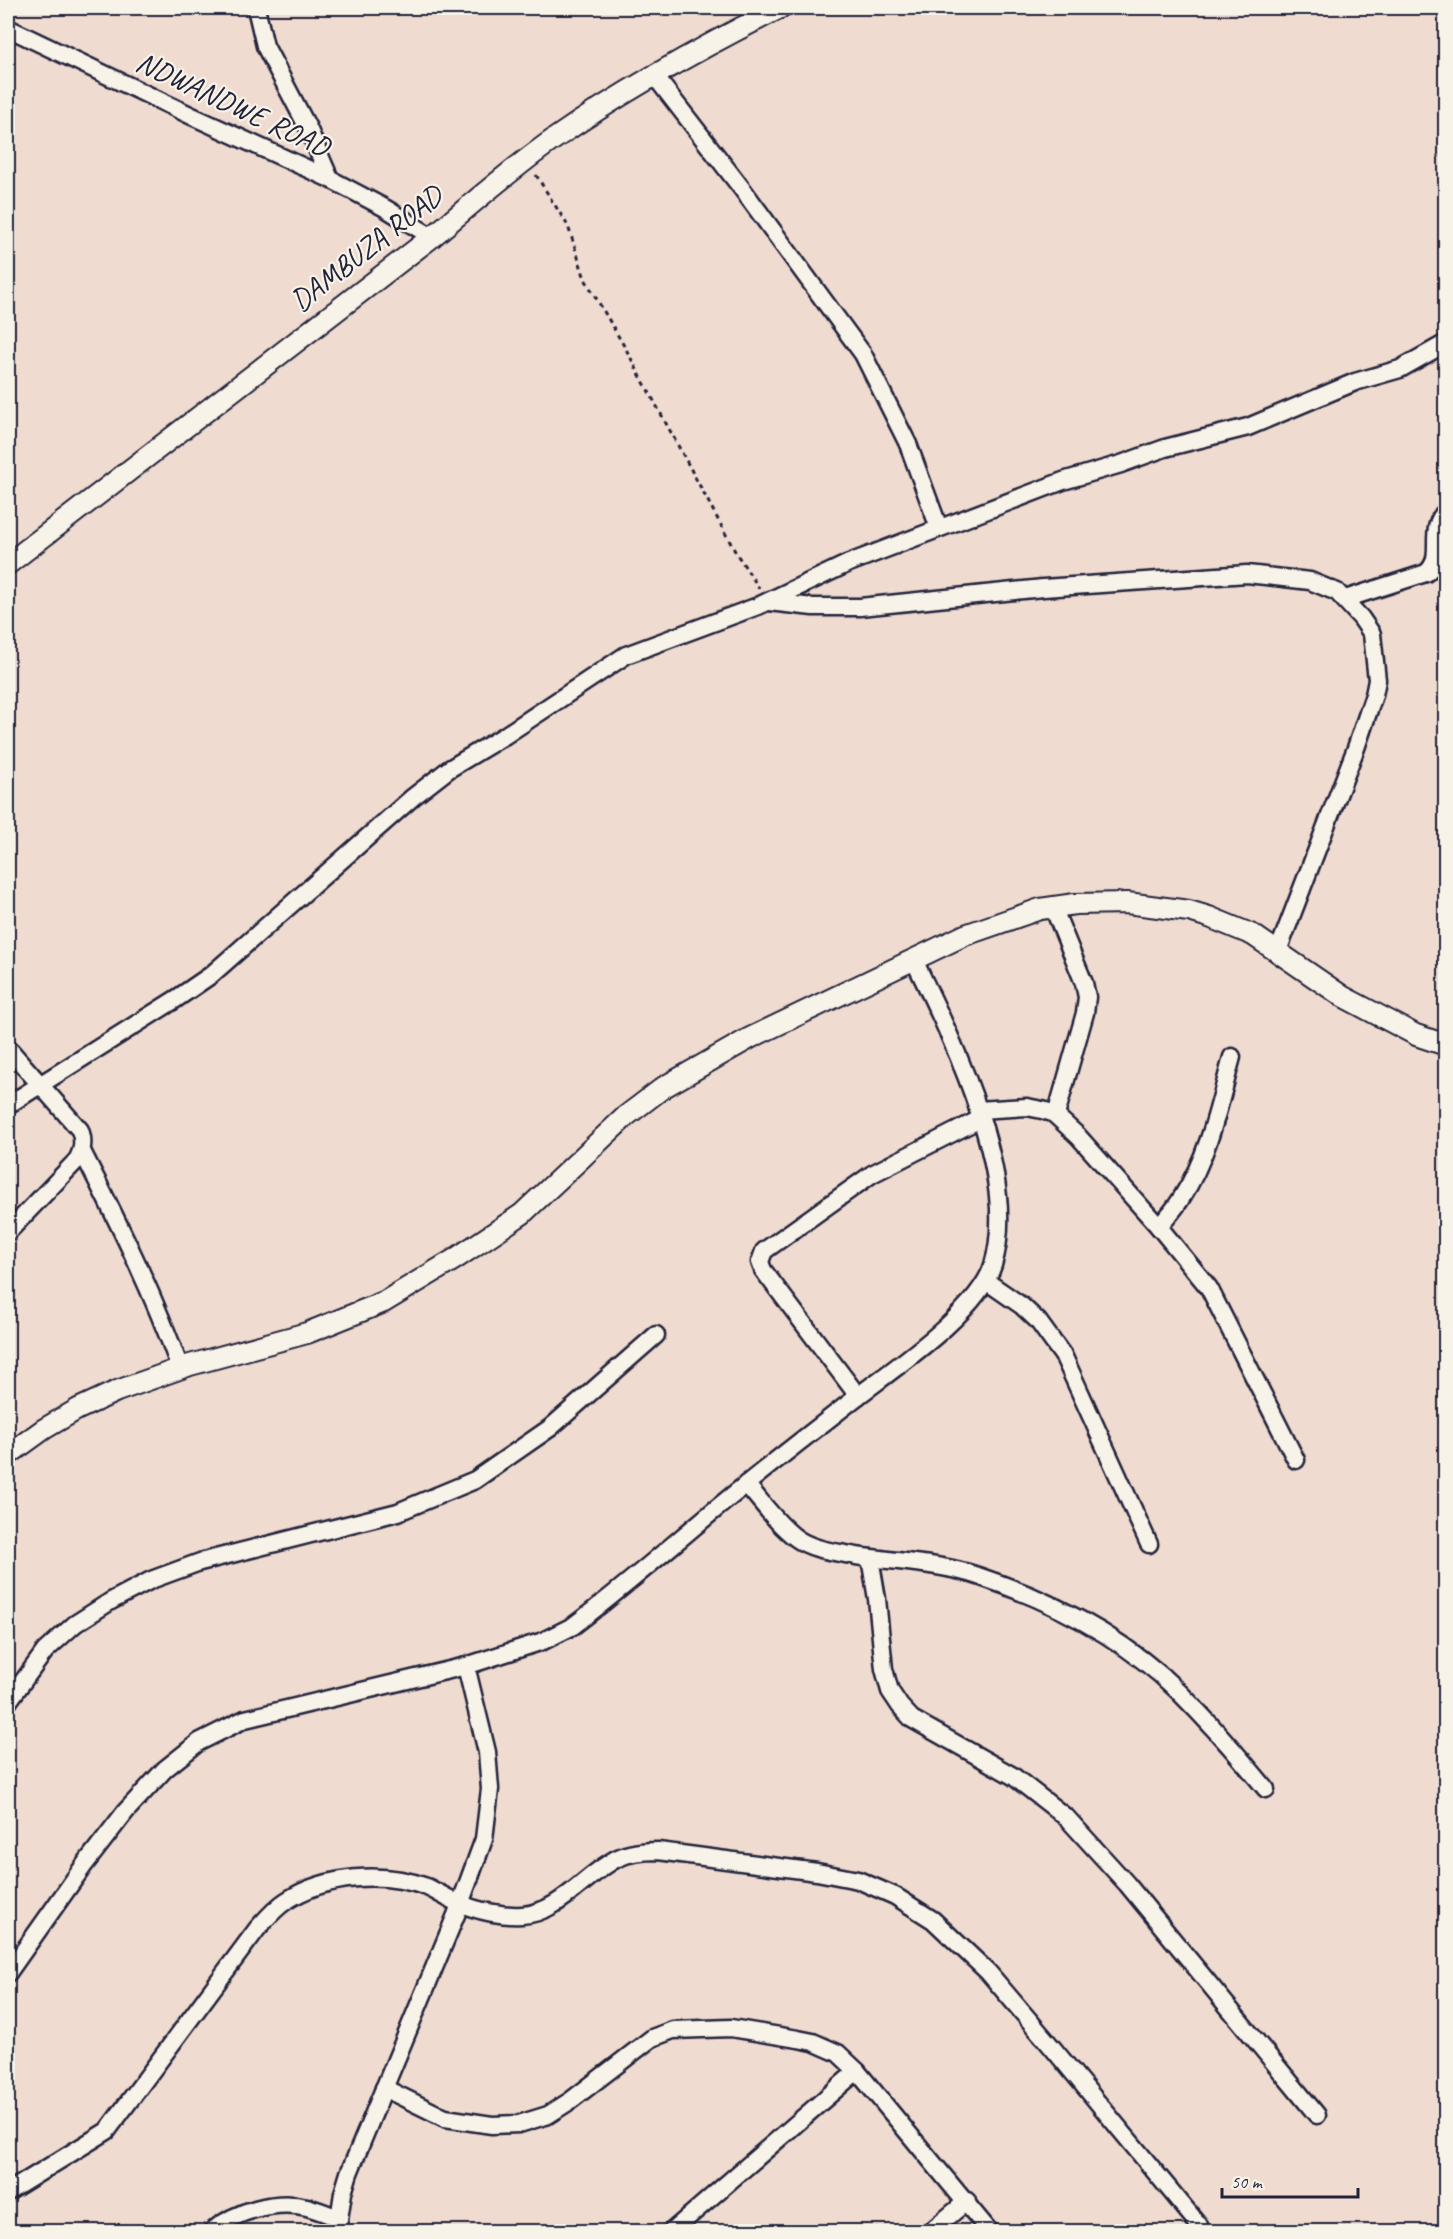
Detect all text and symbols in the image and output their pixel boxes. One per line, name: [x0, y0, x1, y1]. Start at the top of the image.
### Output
street label: NDWANDWE ROAD: [130, 43, 338, 167]
street label: DAMBUZA ROAD: [282, 175, 452, 319]
scale bar: [1222, 2161, 1358, 2199]
text: 50 m: [1231, 2171, 1264, 2193]

